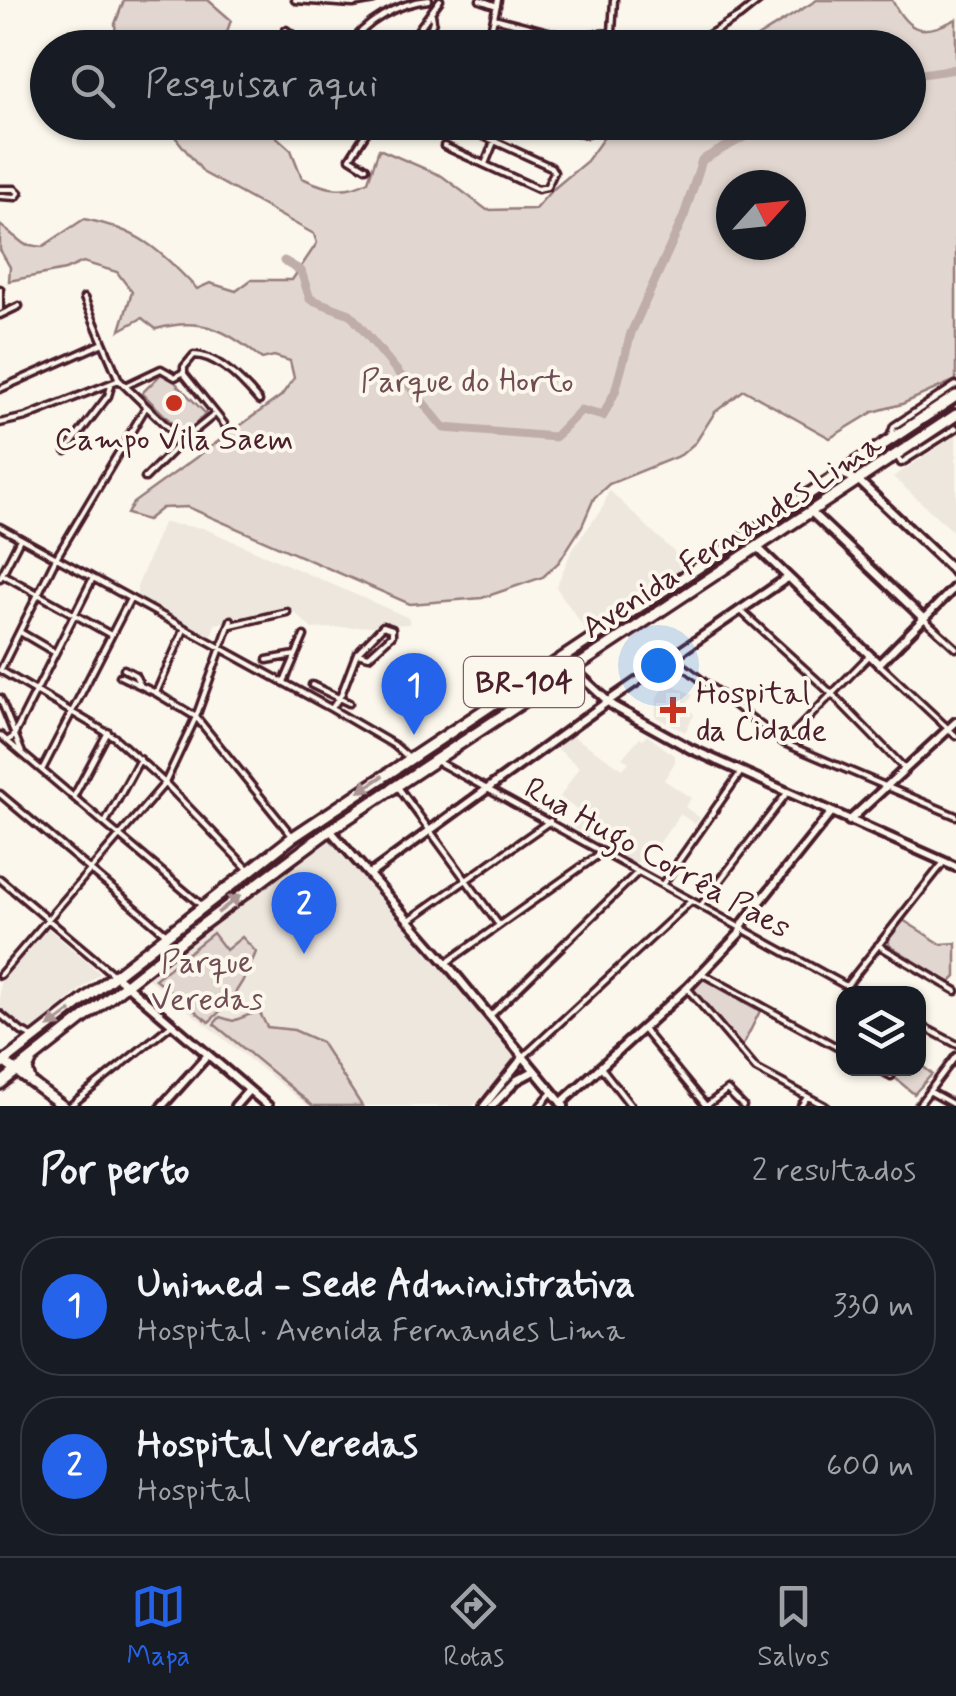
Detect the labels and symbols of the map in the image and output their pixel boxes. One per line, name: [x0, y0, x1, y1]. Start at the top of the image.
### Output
north arrow: [716, 170, 806, 260]
park label: Parque do Horto: [361, 361, 574, 403]
marker: Campo Vila Saem: [163, 392, 185, 414]
place label: Campo Vila Saem: [54, 419, 294, 461]
street label: Avenida Fernandes Lima: [574, 424, 891, 649]
your location: [633, 640, 684, 691]
pin: 1: [382, 652, 446, 735]
road number: BR-104: [464, 657, 584, 707]
place label: Hospital da Cidade: [696, 673, 827, 752]
marker: Hospital da Cidade: [660, 697, 686, 723]
street label: Rua Hugo Corrêa Paes: [515, 768, 798, 952]
one-way arrow: [357, 775, 384, 793]
pin: 2: [272, 872, 336, 954]
one-way arrow: [216, 894, 242, 915]
park label: Parque Veredas: [151, 942, 263, 1021]
one-way arrow: [47, 1008, 73, 1028]

